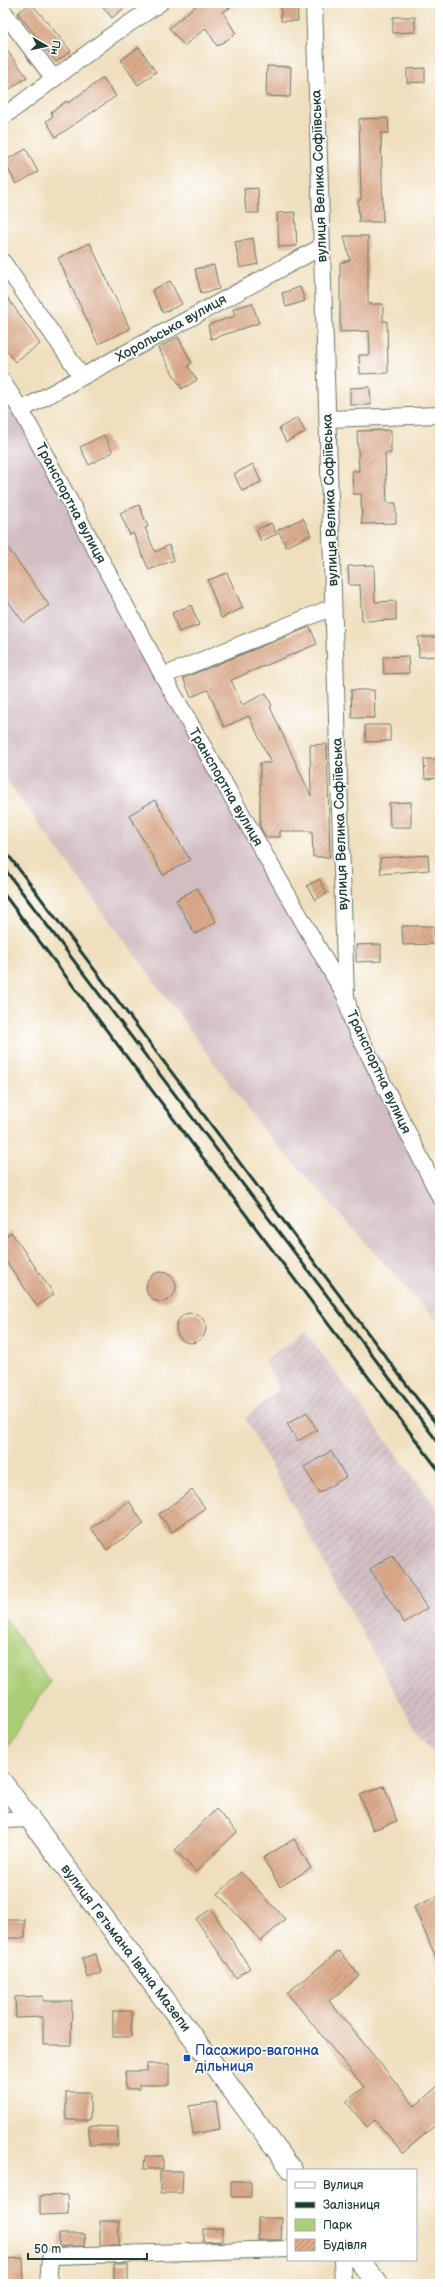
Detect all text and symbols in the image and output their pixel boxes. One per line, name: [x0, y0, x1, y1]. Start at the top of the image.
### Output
north arrow: [26, 26, 66, 66]
text: Пн: [48, 39, 63, 56]
street label: вулиця Велика Софіївська: [307, 89, 331, 263]
street label: Хорольська вулиця: [112, 290, 230, 366]
street label: вулиця Велика Софіївська: [318, 413, 342, 587]
street label: Транспортна вулиця: [32, 440, 110, 566]
street label: Транспортна вулиця: [185, 725, 267, 850]
street label: вулиця Велика Софіївська: [328, 737, 352, 911]
street label: Транспортна вулиця: [343, 1008, 415, 1137]
street label: вулиця Гетьмана Івана Мазепи: [57, 1861, 195, 2035]
place label: Пасажиро-вагонна дільниця: [195, 2042, 320, 2075]
marker: Пасажиро-вагонна дільниця: [182, 2053, 192, 2063]
legend: [287, 2169, 417, 2261]
text: Вулиця: [323, 2178, 364, 2193]
text: Залізниця: [323, 2198, 380, 2213]
text: Парк: [323, 2218, 353, 2233]
scale bar: [28, 2235, 147, 2261]
text: Будівля: [323, 2238, 367, 2253]
text: 50 m: [34, 2242, 61, 2257]

